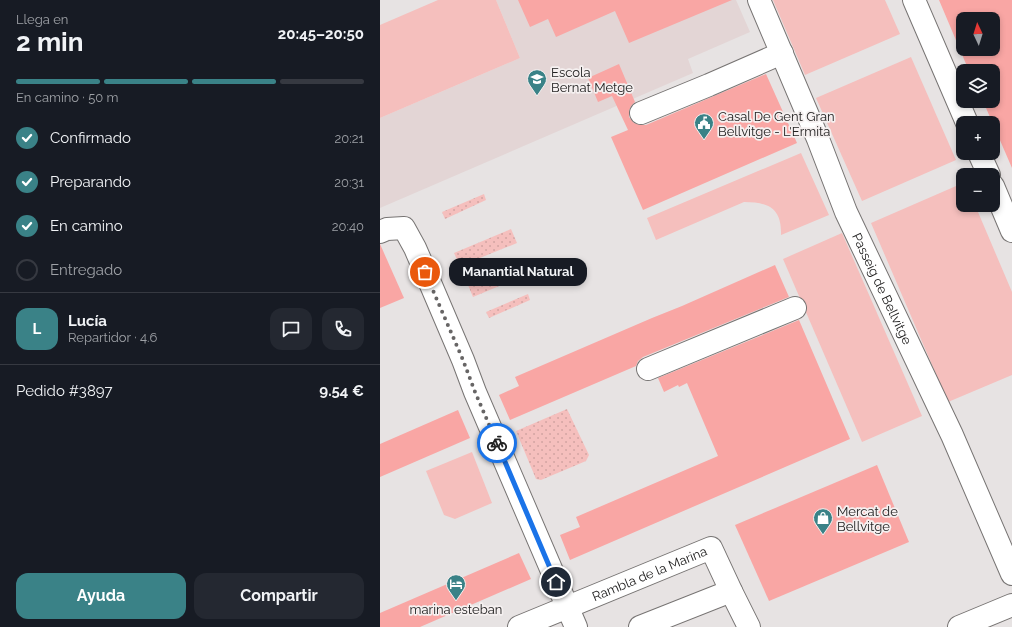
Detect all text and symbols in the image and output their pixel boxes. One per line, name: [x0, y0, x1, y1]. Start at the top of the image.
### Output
text: Llega en: [16, 12, 68, 27]
north arrow: [956, 12, 1000, 56]
map controls: [956, 12, 1000, 212]
text: 20:45–20:50: [278, 25, 364, 43]
text: 2 min: [16, 27, 83, 57]
button: layers: [956, 64, 1000, 108]
place label: Escola Bernat Metge: [551, 65, 633, 95]
school or university icon: Escola Bernat Metge: [526, 68, 548, 96]
text: En camino · 50 m: [16, 90, 118, 105]
place label: Casal De Gent Gran Bellvitge - L'Ermita: [718, 109, 835, 139]
public building icon: Casal De Gent Gran Bellvitge - L'Ermita: [693, 112, 715, 140]
button: +: [956, 116, 1000, 160]
icon: check: [16, 127, 38, 149]
text: Confirmado: [50, 129, 131, 147]
text: 20:21: [334, 131, 364, 146]
button: −: [956, 168, 1000, 212]
icon: check: [16, 171, 38, 193]
text: Preparando: [50, 173, 131, 191]
text: 20:31: [334, 175, 364, 190]
icon: check: [16, 215, 38, 237]
text: En camino: [50, 217, 123, 235]
text: 20:40: [332, 219, 364, 234]
street label: Passeig de Bellvitge: [849, 231, 915, 347]
pin: [408, 255, 442, 289]
callout: Manantial Natural: [449, 258, 587, 286]
text: Entregado: [50, 261, 122, 279]
icon: bag: [414, 261, 436, 283]
text: Manantial Natural: [462, 264, 574, 279]
button: chat: [270, 308, 312, 350]
button: phone: [322, 308, 364, 350]
text: Lucía: [68, 312, 107, 330]
text: L: [33, 320, 41, 338]
text: Repartidor · 4.6: [68, 330, 157, 345]
text: Pedido #3897: [16, 382, 113, 400]
text: 9.54 €: [319, 382, 364, 400]
courier: [477, 423, 517, 463]
icon: bike: [486, 432, 508, 454]
place label: Mercat de Bellvitge: [837, 504, 898, 534]
shop icon: Mercat de Bellvitge: [812, 507, 834, 535]
street label: Rambla de la Marina: [590, 543, 709, 604]
pin: [539, 565, 573, 599]
icon: home: [545, 571, 567, 593]
button: Ayuda: [16, 573, 186, 619]
button: Compartir: [194, 573, 364, 619]
hotel icon: marina esteban: [445, 573, 467, 601]
place label: marina esteban: [410, 602, 502, 617]

